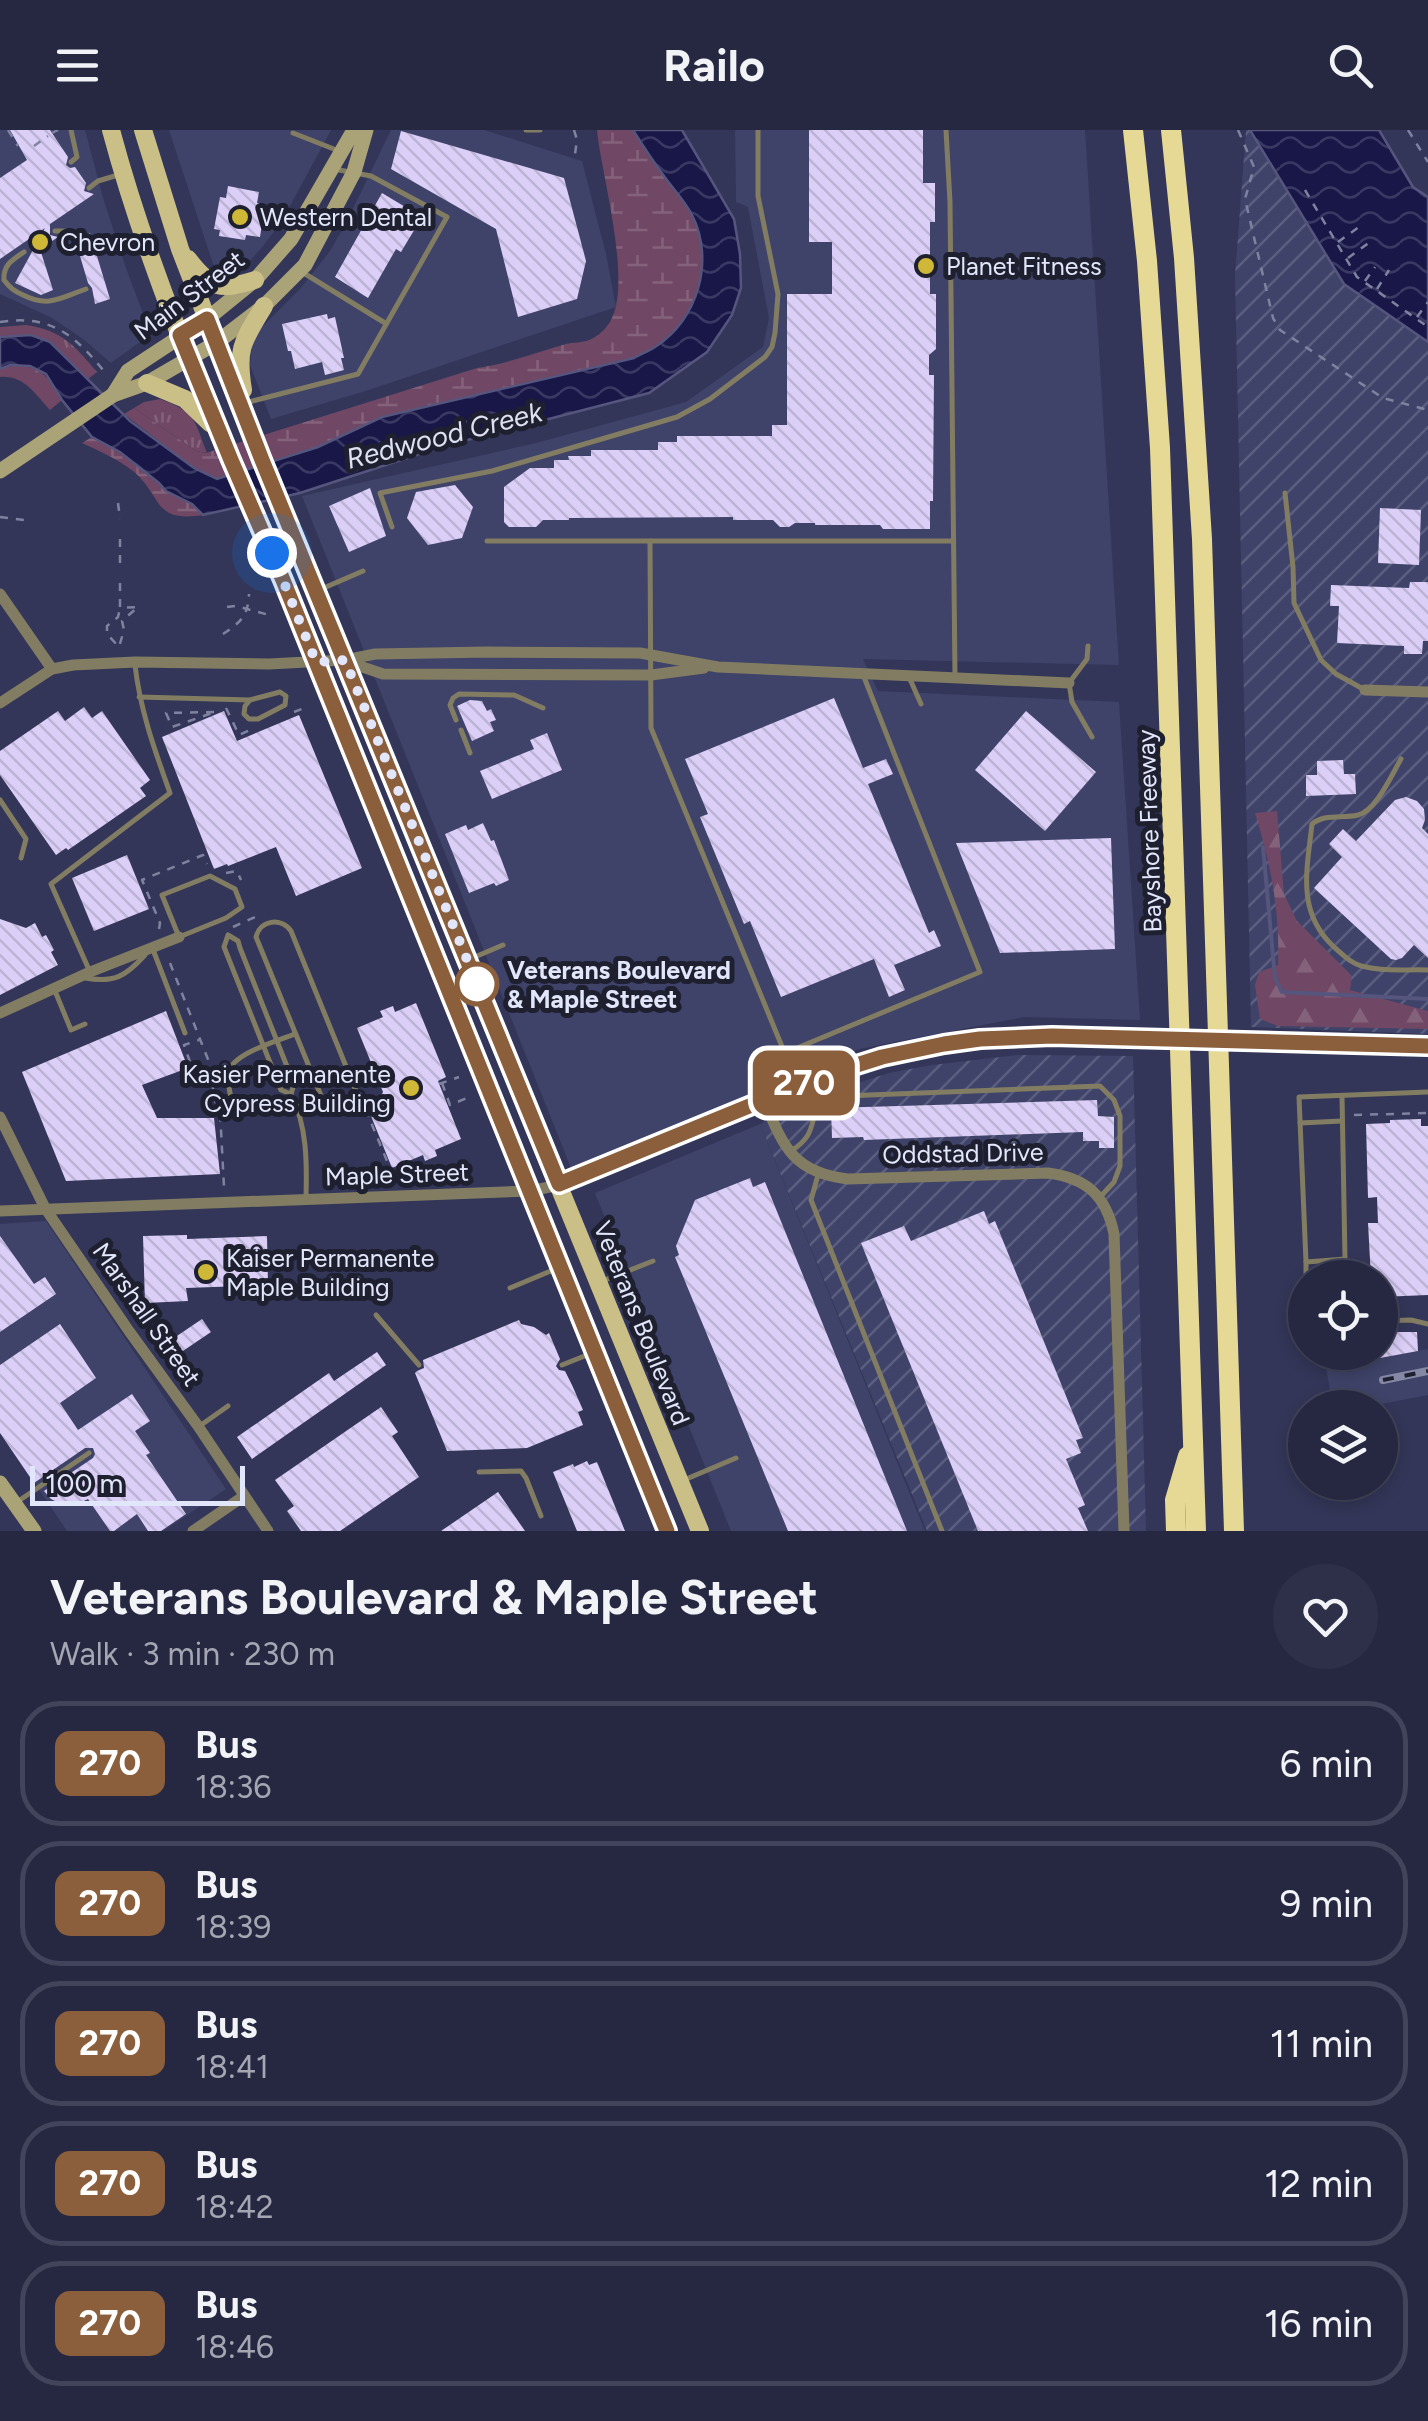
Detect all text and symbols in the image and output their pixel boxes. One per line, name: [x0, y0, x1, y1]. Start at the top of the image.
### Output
icon: menu: [50, 38, 105, 93]
text: Railo: [663, 38, 765, 92]
icon: search: [1323, 38, 1378, 93]
place label: Western Dental: [260, 202, 432, 232]
marker: Western Dental: [229, 206, 251, 228]
place label: Chevron: [60, 227, 155, 257]
marker: Chevron: [29, 231, 51, 253]
street label: Main Street: [128, 244, 250, 346]
place label: Planet Fitness: [946, 251, 1102, 281]
marker: Planet Fitness: [915, 255, 937, 277]
water label: Redwood Creek: [342, 394, 547, 476]
your location: [247, 528, 297, 578]
street label: Bayshore Freeway: [1130, 729, 1168, 933]
place label: Veterans Boulevard & Maple Street: [507, 955, 731, 1014]
marker: Veterans Boulevard & Maple Street: [456, 963, 498, 1005]
line badge: 270: [746, 1050, 862, 1116]
place label: Kasier Permanente Cypress Building: [183, 1059, 391, 1118]
text: 270: [773, 1062, 835, 1104]
marker: Kasier Permanente Cypress Building: [400, 1077, 422, 1099]
street label: Oddstad Drive: [882, 1137, 1044, 1169]
street label: Maple Street: [325, 1156, 469, 1192]
street label: Veterans Boulevard: [587, 1217, 697, 1429]
street label: Marshall Street: [87, 1237, 207, 1391]
place label: Kaiser Permanente Maple Building: [226, 1243, 434, 1302]
map controls: [1288, 1260, 1398, 1500]
button: locate: [1288, 1260, 1398, 1370]
marker: Kaiser Permanente Maple Building: [195, 1261, 217, 1283]
button: layers: [1288, 1390, 1398, 1500]
scale bar: [30, 1461, 245, 1506]
text: 100 m: [45, 1466, 123, 1500]
button: heart: [1273, 1564, 1378, 1669]
text: Veterans Boulevard & Maple Street: [50, 1568, 818, 1626]
text: Walk · 3 min · 230 m: [50, 1635, 335, 1673]
text: Bus: [195, 1722, 258, 1768]
text: 6 min: [1280, 1741, 1373, 1787]
text: 270: [79, 1742, 141, 1784]
text: 18:36: [195, 1768, 271, 1806]
text: Bus: [195, 1862, 258, 1908]
text: 9 min: [1280, 1881, 1373, 1927]
text: 270: [79, 1882, 141, 1924]
text: 18:39: [195, 1908, 271, 1946]
text: Bus: [195, 2002, 258, 2048]
text: 11 min: [1270, 2021, 1373, 2067]
text: 270: [79, 2022, 141, 2064]
text: 18:41: [195, 2048, 269, 2086]
text: Bus: [195, 2142, 258, 2188]
text: 12 min: [1264, 2161, 1373, 2207]
text: 270: [79, 2162, 141, 2204]
text: 18:42: [195, 2188, 274, 2226]
text: Bus: [195, 2282, 258, 2328]
text: 16 min: [1264, 2301, 1373, 2347]
text: 270: [79, 2302, 141, 2344]
text: 18:46: [195, 2328, 274, 2366]

